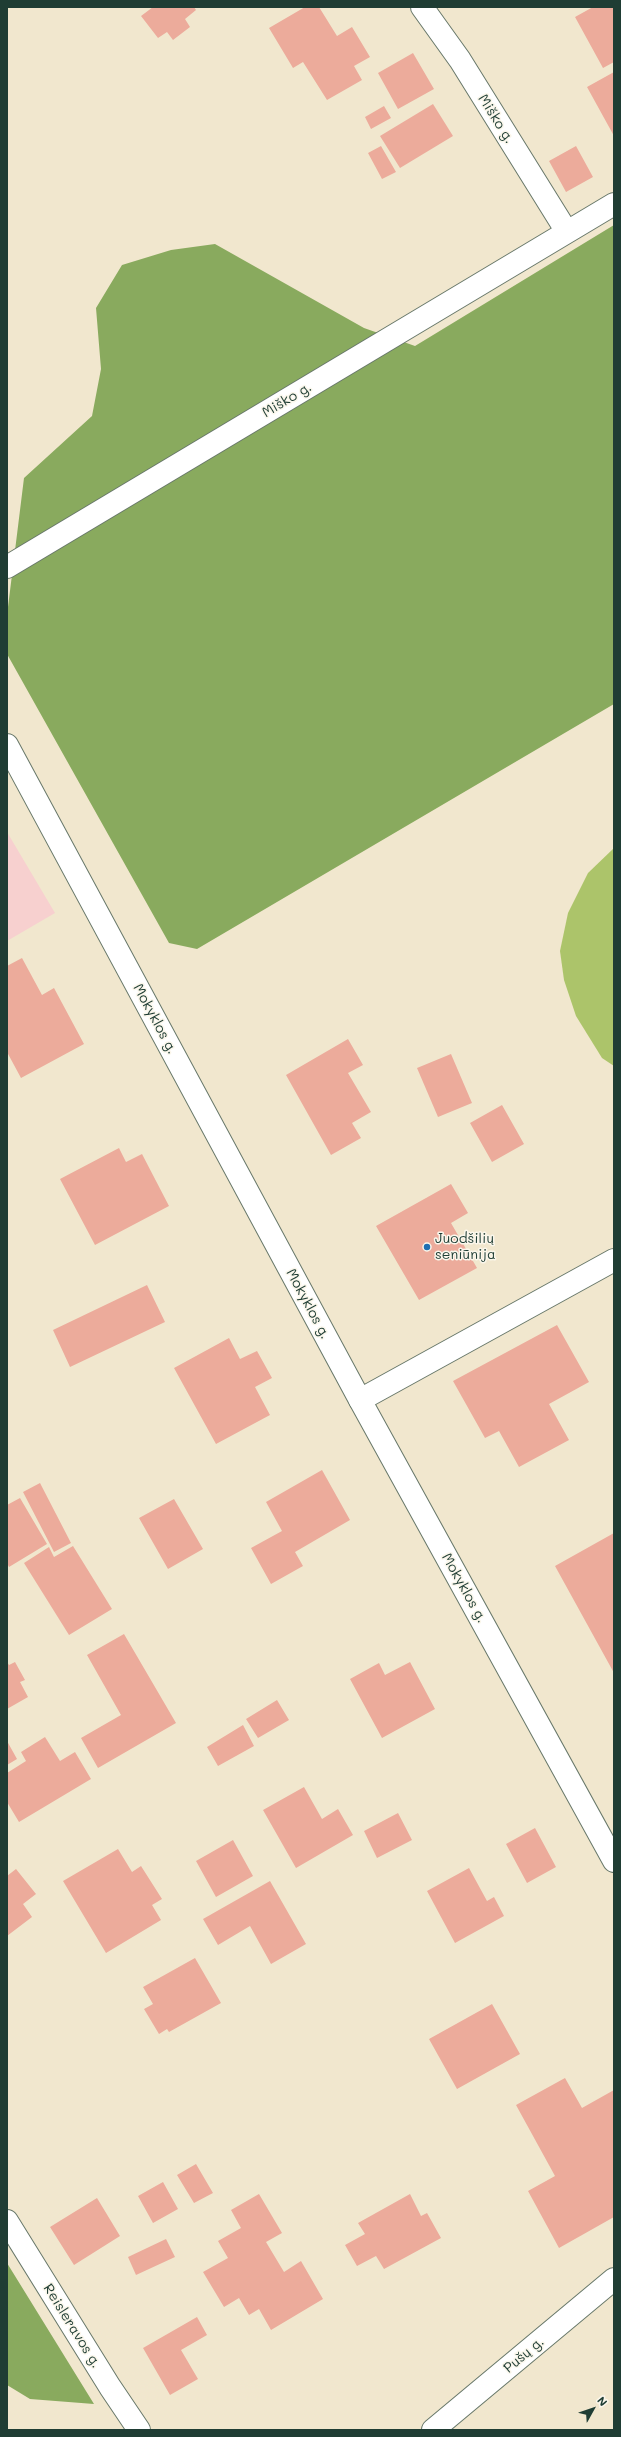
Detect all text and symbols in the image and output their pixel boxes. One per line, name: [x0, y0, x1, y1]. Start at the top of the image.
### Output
street label: Miško g.: [474, 91, 518, 147]
street label: Miško g.: [259, 379, 315, 421]
street label: Mokyklos g.: [130, 981, 180, 1057]
place label: Juodšilių seniūnija: [435, 1231, 496, 1264]
marker: Juodšilių seniūnija: [422, 1242, 432, 1252]
street label: Mokyklos g.: [283, 1266, 333, 1342]
street label: Mokyklos g.: [438, 1550, 490, 1626]
street label: Reisleravos g.: [39, 2281, 105, 2371]
street label: Pušų g.: [500, 2333, 548, 2377]
north arrow: [573, 2389, 613, 2429]
text: N: [594, 2393, 611, 2409]

